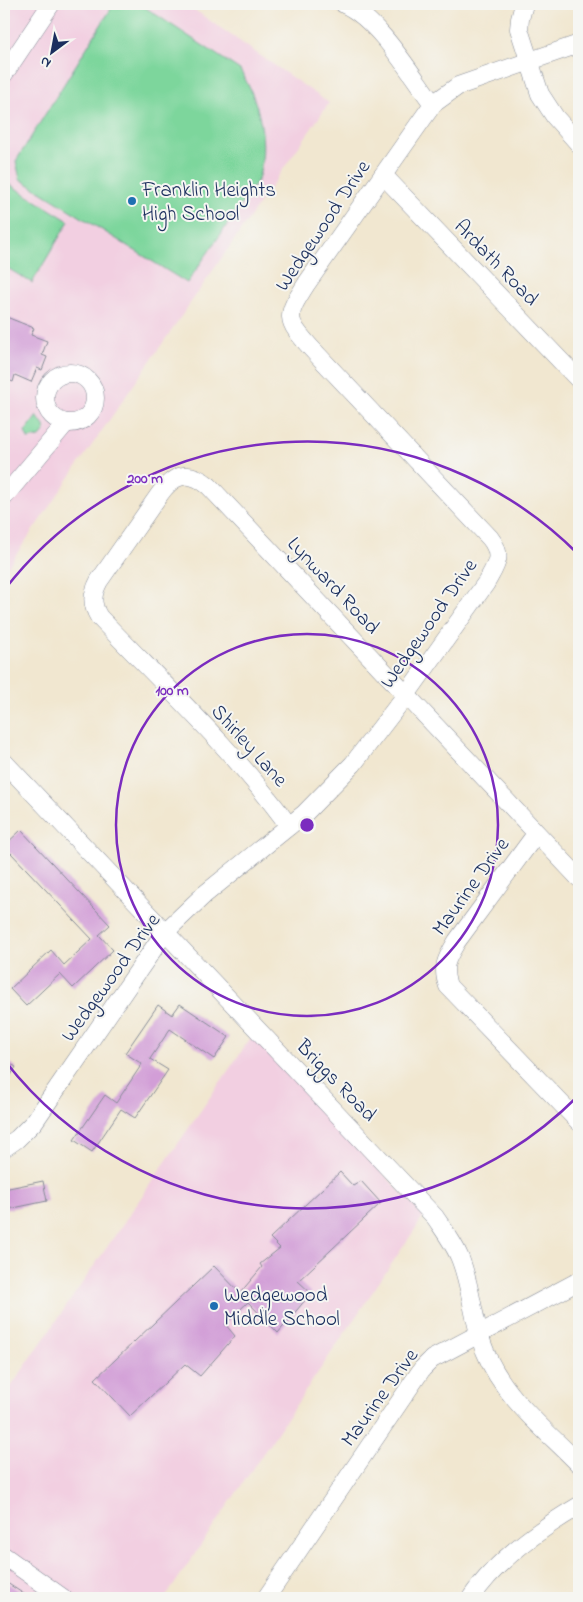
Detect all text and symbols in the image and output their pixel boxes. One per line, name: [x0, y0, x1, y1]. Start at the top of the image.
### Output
north arrow: [28, 28, 78, 78]
text: N: [36, 50, 55, 73]
street label: Wedgewood Drive: [269, 154, 381, 299]
place label: Franklin Heights High School: [141, 176, 276, 232]
marker: Franklin Heights High School: [126, 195, 138, 207]
street label: Ardath Road: [446, 213, 545, 314]
text: 200 m: [126, 468, 163, 490]
street label: Lynward Road: [278, 531, 386, 644]
street label: Wedgewood Drive: [374, 553, 488, 696]
text: 100 m: [155, 680, 189, 702]
street label: Shirley Lane: [202, 698, 294, 796]
centre of rings: [298, 816, 316, 834]
street label: Maurine Drive: [426, 831, 518, 943]
street label: Wedgewood Drive: [55, 907, 171, 1050]
street label: Briggs Road: [286, 1033, 383, 1131]
place label: Wedgewood Middle School: [224, 1281, 340, 1335]
marker: Wedgewood Middle School: [208, 1300, 220, 1312]
street label: Maurine Drive: [335, 1342, 427, 1454]

